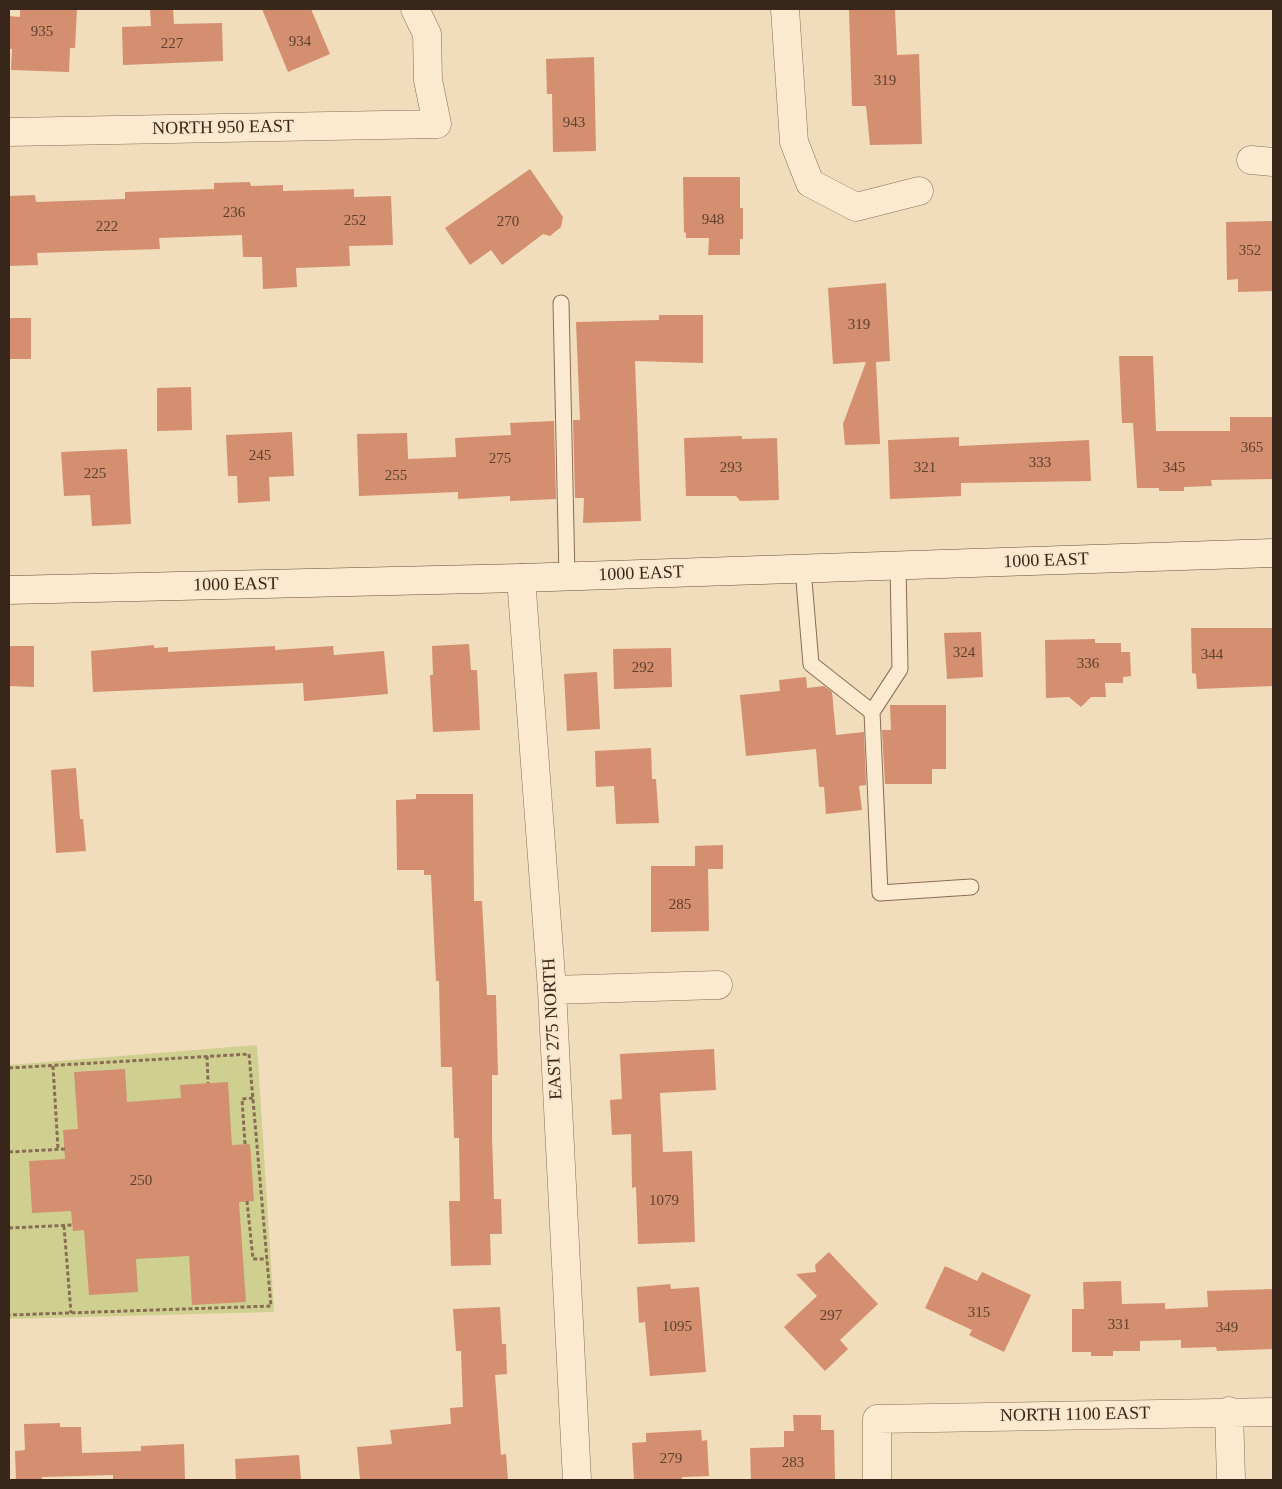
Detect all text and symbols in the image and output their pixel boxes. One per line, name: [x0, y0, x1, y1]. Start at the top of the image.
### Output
house number: 935: [31, 23, 53, 41]
house number: 934: [289, 33, 311, 51]
house number: 227: [161, 35, 183, 53]
house number: 319: [874, 72, 896, 90]
house number: 943: [563, 114, 585, 132]
street label: NORTH 950 EAST: [152, 116, 294, 140]
house number: 236: [223, 204, 245, 222]
house number: 948: [702, 211, 724, 229]
house number: 252: [344, 212, 366, 230]
house number: 270: [497, 213, 519, 231]
house number: 222: [96, 218, 118, 236]
house number: 352: [1239, 242, 1261, 260]
house number: 319: [848, 316, 870, 334]
house number: 365: [1241, 439, 1263, 457]
house number: 245: [249, 447, 271, 465]
house number: 275: [489, 450, 511, 468]
house number: 333: [1029, 454, 1051, 472]
house number: 293: [720, 459, 742, 477]
house number: 321: [914, 459, 936, 477]
house number: 345: [1163, 459, 1185, 477]
house number: 225: [84, 465, 106, 483]
house number: 255: [385, 467, 407, 485]
street label: 1000 EAST: [1003, 549, 1089, 573]
street label: 1000 EAST: [598, 562, 684, 586]
street label: 1000 EAST: [193, 573, 279, 597]
house number: 324: [953, 644, 975, 662]
house number: 344: [1201, 646, 1223, 664]
house number: 336: [1077, 655, 1099, 673]
house number: 292: [632, 659, 654, 677]
house number: 285: [669, 896, 691, 914]
street label: EAST 275 NORTH: [539, 958, 567, 1100]
house number: 250: [130, 1172, 152, 1190]
house number: 1079: [649, 1192, 679, 1210]
house number: 315: [968, 1304, 990, 1322]
house number: 297: [820, 1307, 842, 1325]
house number: 331: [1108, 1316, 1130, 1334]
house number: 1095: [662, 1318, 692, 1336]
house number: 349: [1216, 1319, 1238, 1337]
street label: NORTH 1100 EAST: [1000, 1403, 1150, 1427]
house number: 279: [660, 1450, 682, 1468]
house number: 283: [782, 1454, 804, 1472]

